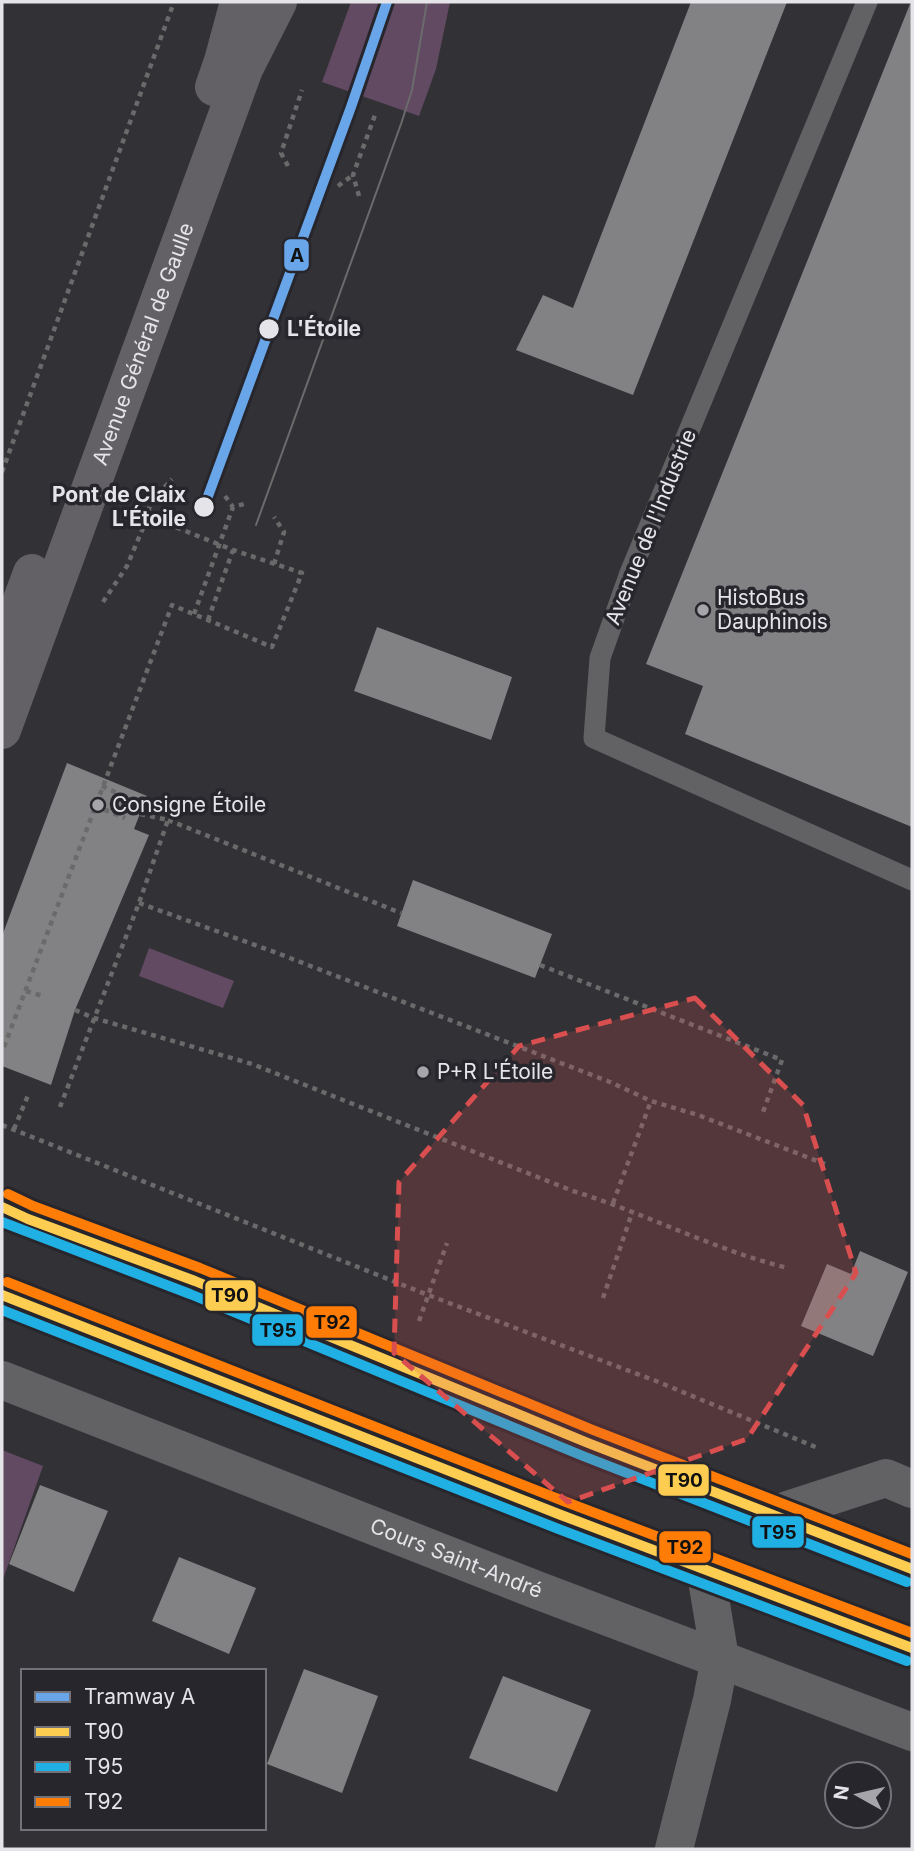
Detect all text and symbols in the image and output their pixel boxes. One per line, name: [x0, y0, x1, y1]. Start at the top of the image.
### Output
street label: Avenue Général de Gaulle: [87, 219, 199, 469]
line badge: A: [283, 238, 310, 272]
text: A: [290, 244, 304, 267]
place label: L'Étoile: [287, 315, 361, 341]
marker: L'Étoile: [257, 317, 281, 341]
street label: Avenue de l'Industrie: [600, 425, 701, 628]
place label: Pont de Claix L'Étoile: [52, 482, 186, 531]
marker: Pont de Claix L'Étoile: [192, 495, 216, 519]
place label: HistoBus Dauphinois: [717, 585, 828, 634]
marker: HistoBus Dauphinois: [695, 602, 711, 618]
place label: Consigne Étoile: [112, 791, 266, 817]
marker: Consigne Étoile: [90, 797, 106, 813]
place label: P+R L'Étoile: [437, 1058, 553, 1084]
marker: P+R L'Étoile: [415, 1064, 431, 1080]
line badge: T90: [204, 1279, 257, 1312]
text: T90: [211, 1284, 249, 1307]
line badge: T92: [305, 1305, 358, 1339]
text: T92: [314, 1311, 351, 1334]
line badge: T95: [251, 1313, 304, 1347]
text: T95: [259, 1319, 297, 1342]
line badge: T90: [657, 1463, 710, 1497]
text: T90: [665, 1469, 703, 1492]
street label: Cours Saint-André: [367, 1513, 546, 1603]
line badge: T95: [751, 1515, 805, 1549]
text: T95: [759, 1521, 797, 1544]
line badge: T92: [658, 1530, 712, 1564]
text: T92: [667, 1536, 704, 1559]
legend: [21, 1669, 266, 1830]
text: Tramway A: [84, 1684, 195, 1709]
text: T90: [84, 1719, 124, 1744]
text: T95: [84, 1754, 123, 1779]
north arrow: [823, 1760, 893, 1830]
text: N: [829, 1784, 854, 1801]
text: T92: [84, 1789, 123, 1814]

